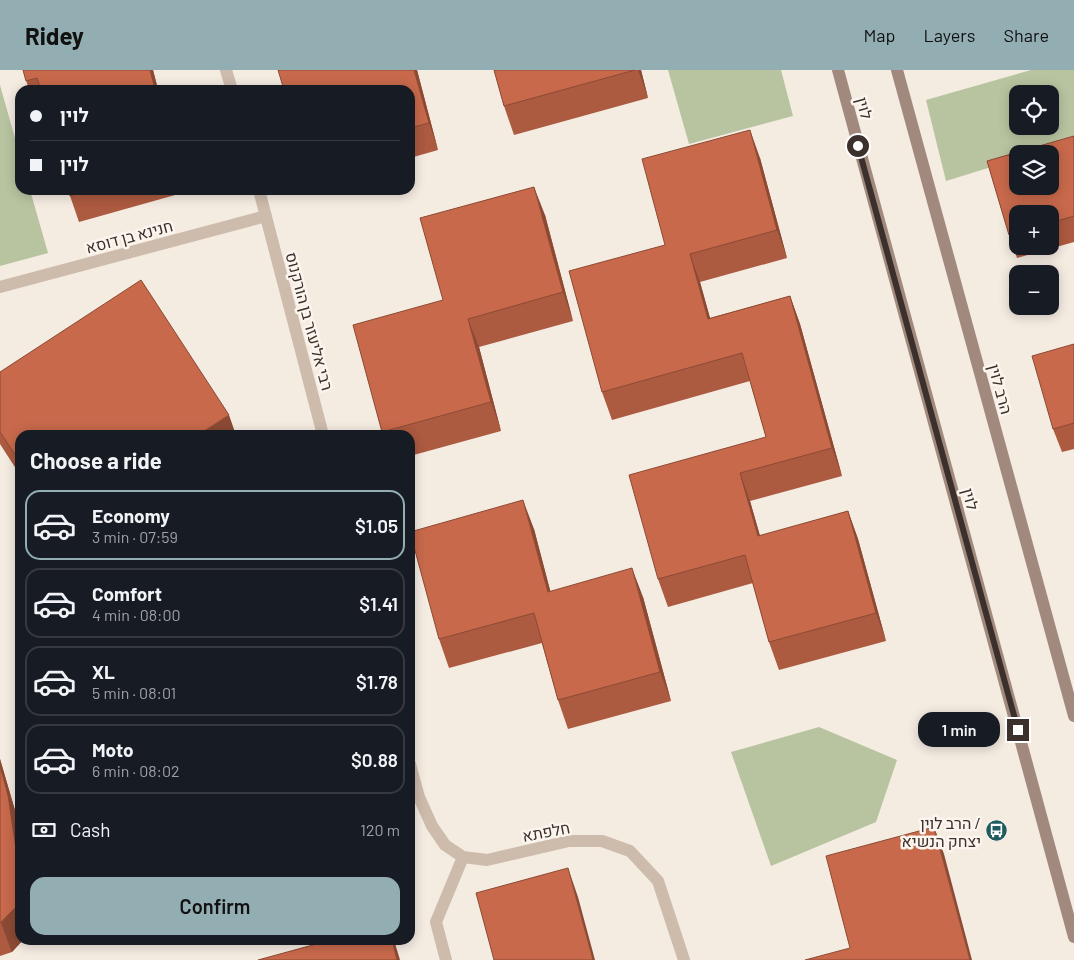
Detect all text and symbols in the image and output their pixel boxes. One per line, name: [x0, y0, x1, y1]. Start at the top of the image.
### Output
text: Ridey: [25, 21, 84, 50]
text: Map: [863, 24, 895, 46]
text: Layers: [923, 24, 976, 46]
text: Share: [1004, 24, 1049, 46]
map controls: [1009, 85, 1059, 315]
button: locate: [1009, 85, 1059, 135]
street label: לוין: [853, 95, 877, 121]
text: לוין: [60, 103, 89, 126]
route start: [847, 135, 869, 157]
button: layers: [1009, 145, 1059, 195]
text: לוין: [60, 152, 89, 175]
button: +: [1009, 205, 1059, 255]
street label: חנינא בן דוסא: [83, 215, 175, 257]
street label: רבי אליעזר בן הורקנוס: [282, 250, 338, 392]
button: −: [1009, 265, 1059, 315]
street label: הרב לוין: [985, 362, 1017, 416]
text: Choose a ride: [30, 447, 162, 473]
street label: לוין: [959, 486, 983, 512]
icon: car: [32, 503, 77, 548]
text: Economy: [92, 504, 170, 527]
text: $1.05: [355, 514, 398, 537]
text: 3 min · 07:59: [92, 527, 178, 546]
icon: car: [32, 581, 77, 626]
text: Comfort: [92, 582, 162, 605]
text: $1.41: [359, 592, 398, 615]
text: 4 min · 08:00: [92, 605, 181, 624]
icon: car: [32, 659, 77, 704]
text: XL: [92, 660, 115, 683]
text: $1.78: [356, 670, 398, 693]
text: 5 min · 08:01: [92, 683, 176, 702]
callout: 1 min: [918, 712, 1000, 748]
route end: [1007, 719, 1029, 741]
text: 1 min: [942, 720, 976, 739]
icon: car: [32, 737, 77, 782]
text: Moto: [92, 738, 134, 761]
text: $0.88: [351, 748, 398, 771]
text: 6 min · 08:02: [92, 761, 180, 780]
place label: הרב לוין / יצחק הנשיא: [902, 813, 981, 850]
icon: cash: [30, 816, 58, 844]
street label: חלפתא: [521, 817, 571, 845]
text: Cash: [70, 818, 111, 841]
bus stop icon: הרב לוין / יצחק הנשיא: [985, 819, 1009, 843]
text: 120 m: [360, 820, 400, 839]
button: Confirm: [30, 877, 400, 935]

